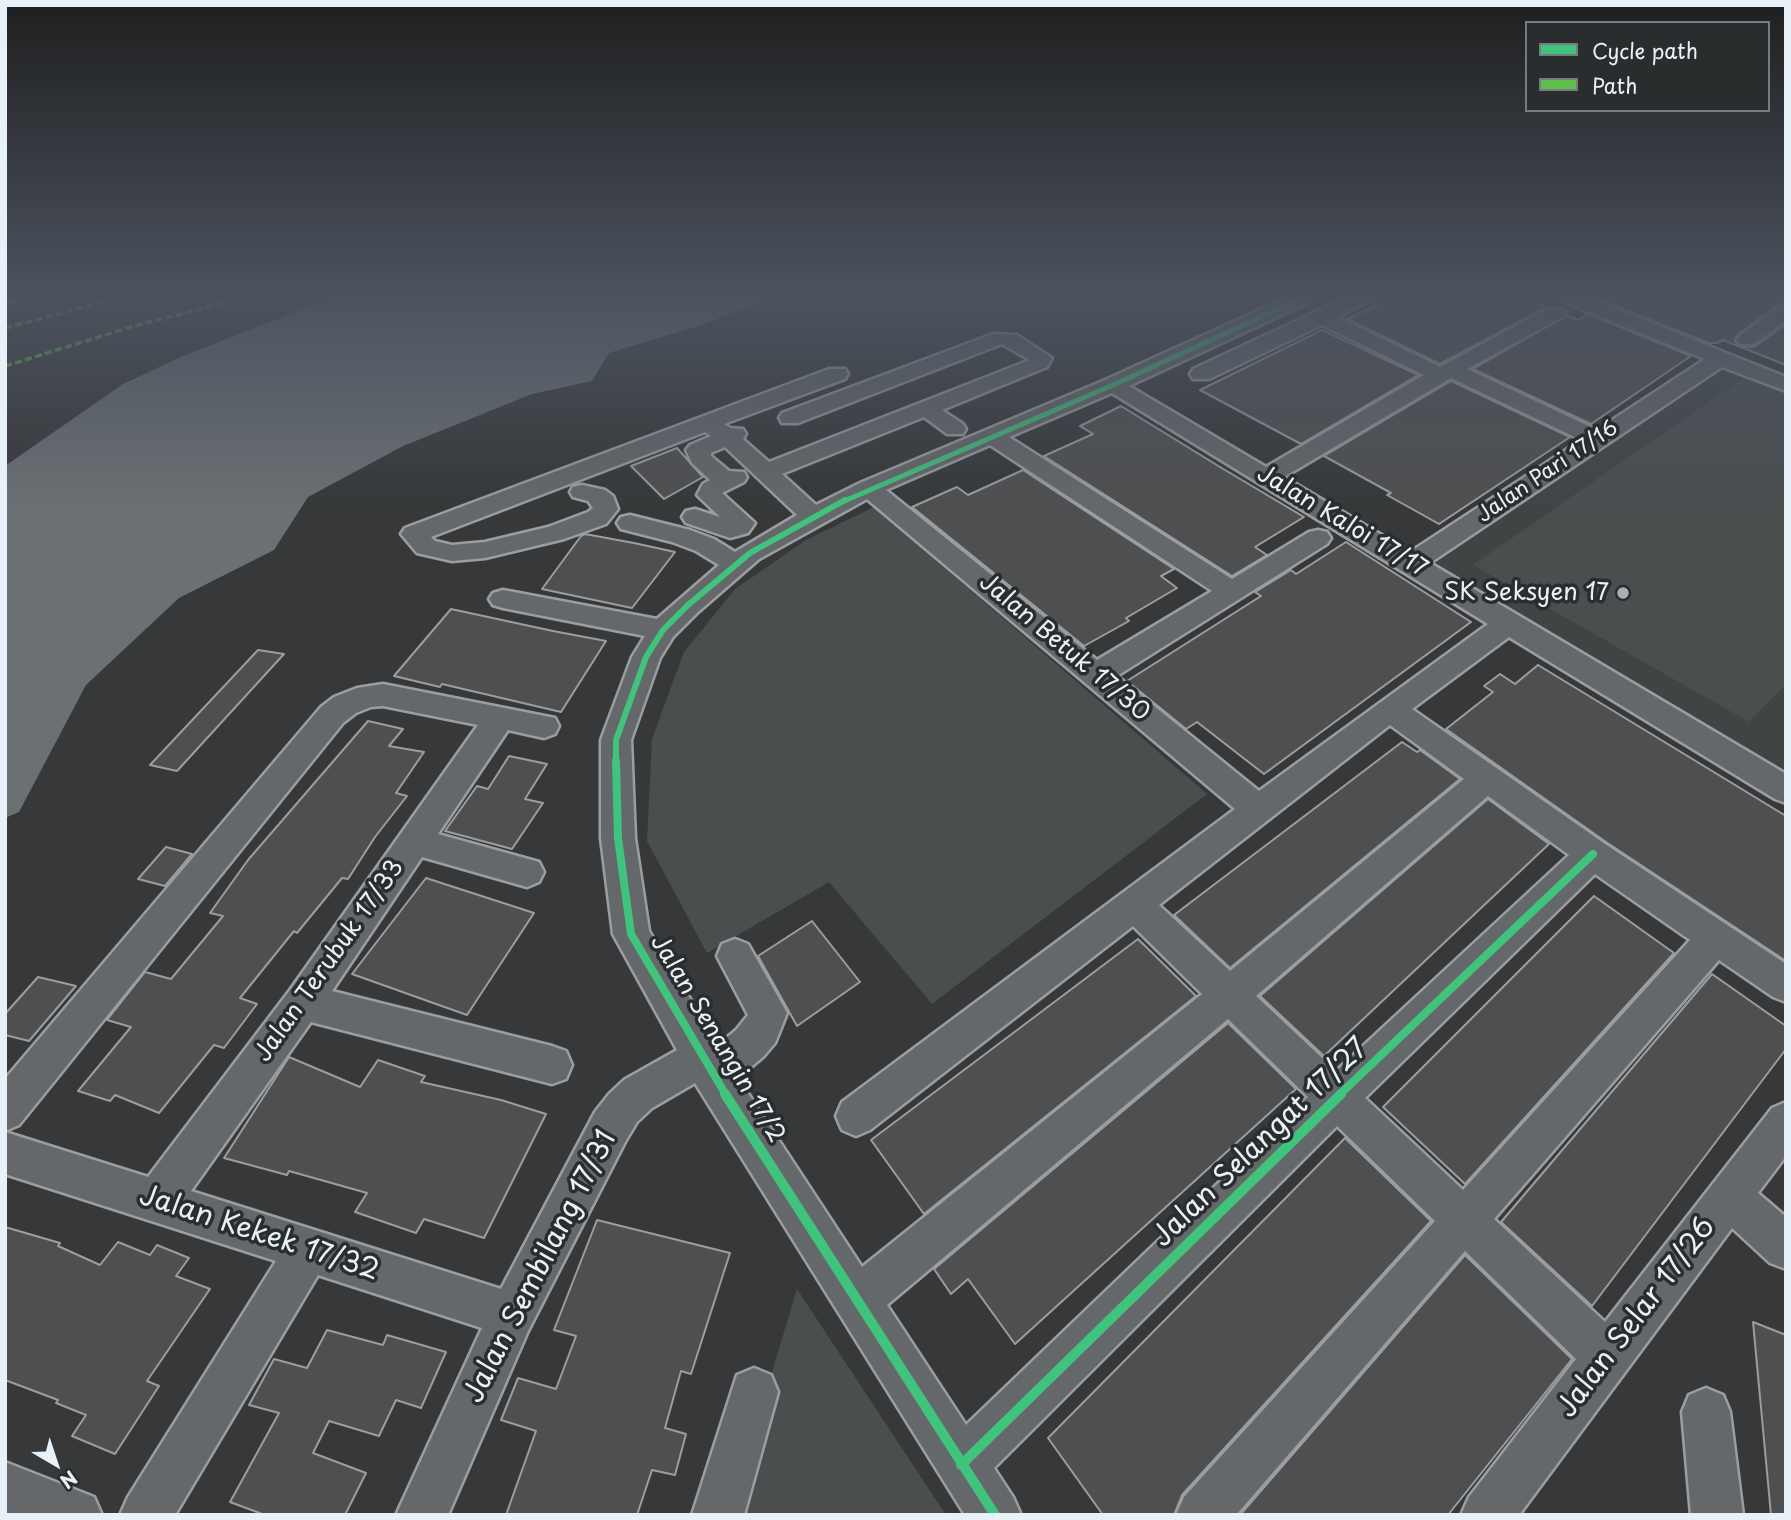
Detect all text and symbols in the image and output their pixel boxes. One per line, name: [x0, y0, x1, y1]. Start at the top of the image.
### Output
legend: [1525, 21, 1770, 112]
text: Cycle path: [1592, 34, 1698, 66]
text: Path: [1592, 69, 1637, 101]
street label: Jalan Pari 17/16: [1473, 416, 1623, 528]
street label: Jalan Kaloi 17/17: [1251, 460, 1433, 584]
street label: Jalan Betuk 17/30: [973, 568, 1155, 728]
place label: SK Seksyen 17: [1444, 579, 1609, 607]
marker: SK Seksyen 17: [1615, 585, 1631, 601]
street label: Jalan Terubuk 17/33: [249, 854, 411, 1068]
street label: Jalan Senangin 17/2: [644, 930, 790, 1148]
street label: Jalan Selangat 17/27: [1146, 1031, 1376, 1255]
street label: Jalan Sembilang 17/31: [458, 1125, 624, 1409]
street label: Jalan Kekek 17/32: [135, 1179, 383, 1289]
street label: Jalan Selar 17/26: [1551, 1211, 1723, 1425]
north arrow: [21, 1429, 91, 1499]
text: N: [55, 1465, 84, 1496]

